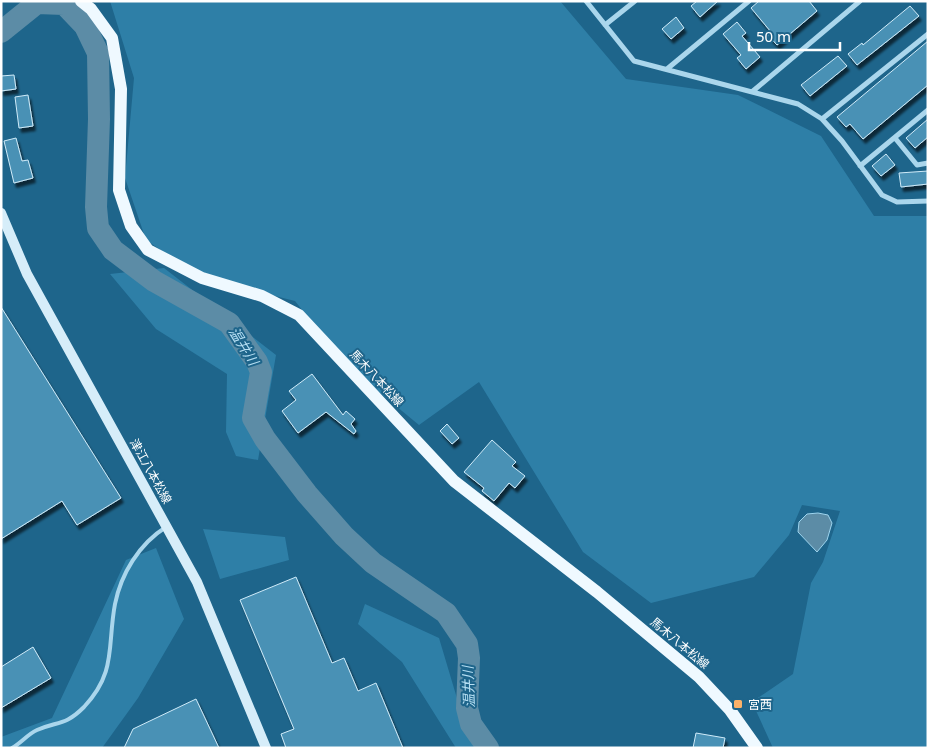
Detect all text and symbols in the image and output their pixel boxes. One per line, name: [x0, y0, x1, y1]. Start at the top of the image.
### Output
scale bar: [749, 20, 840, 52]
text: 50 m: [756, 26, 791, 46]
water label: 温井川: [225, 323, 264, 371]
street label: 馬木八本松線: [346, 346, 408, 410]
street label: 津江八本松線: [126, 435, 176, 507]
street label: 馬木八本松線: [647, 613, 713, 673]
water label: 温井川: [458, 664, 478, 708]
place label: 宮西: [748, 696, 772, 713]
marker: 宮西: [732, 698, 744, 710]

